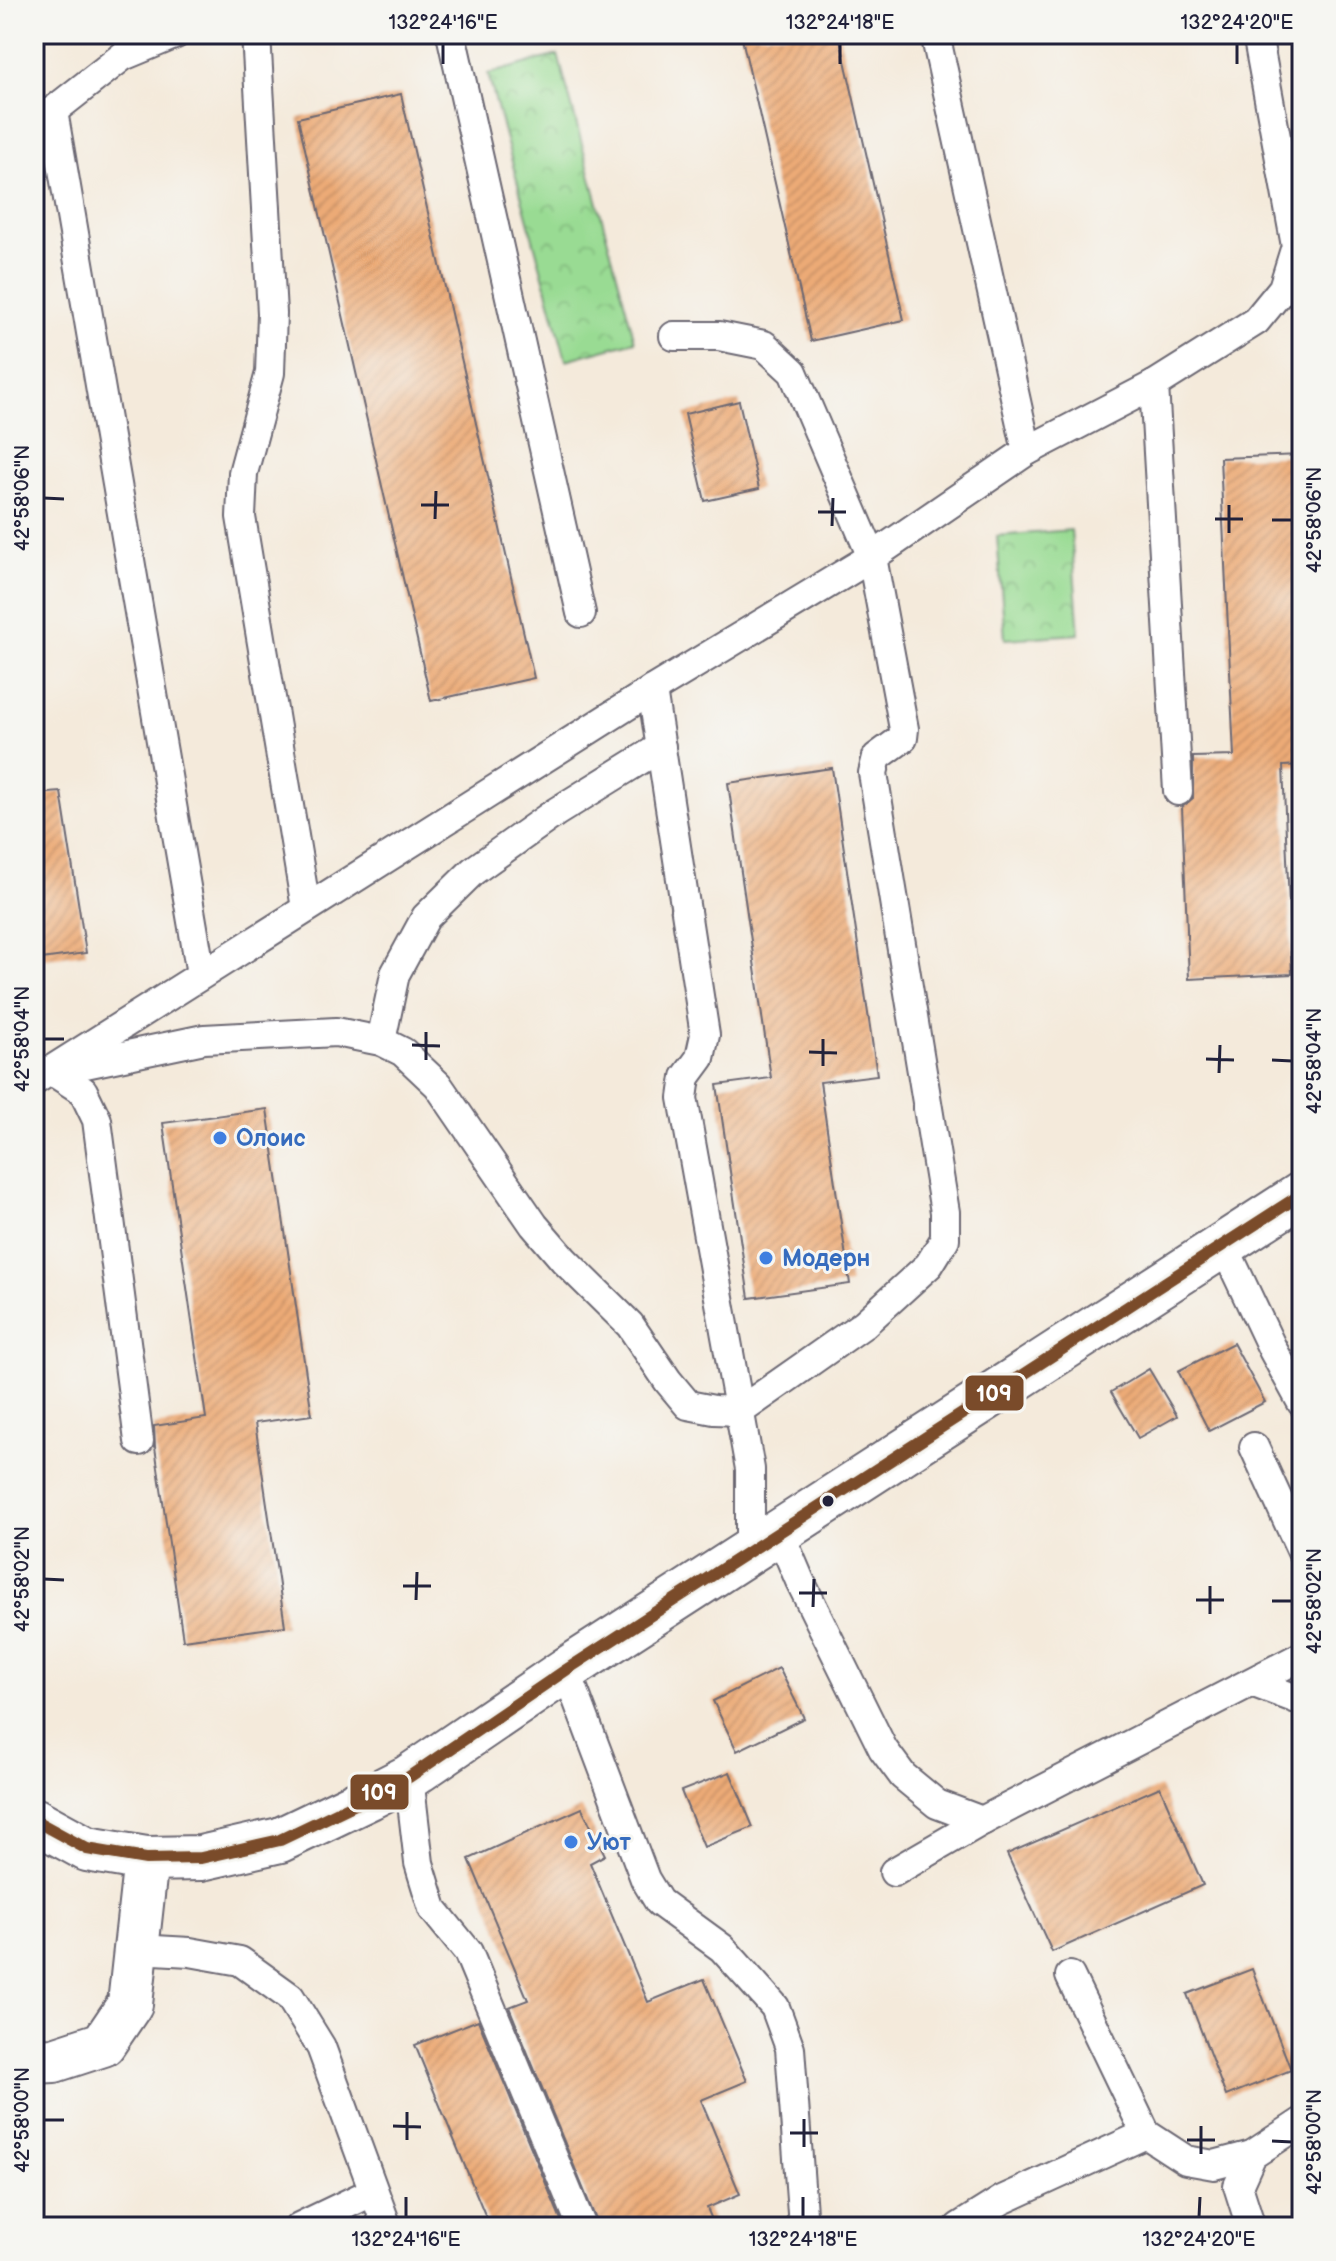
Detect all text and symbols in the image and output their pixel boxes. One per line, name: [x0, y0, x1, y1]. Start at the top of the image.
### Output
text: 132°24'16"E: [388, 11, 498, 35]
text: 132°24'18"E: [786, 11, 894, 35]
text: 132°24'20"E: [1181, 11, 1293, 35]
text: 42°58'06"N: [11, 445, 35, 551]
text: 42°58'06"N: [1303, 467, 1327, 573]
text: 42°58'04"N: [11, 986, 35, 1092]
text: 42°58'04"N: [1303, 1008, 1327, 1114]
place label: Олоис: [236, 1124, 306, 1153]
marker: Олоис: [211, 1129, 229, 1147]
place label: Модерн: [782, 1244, 870, 1273]
marker: Модерн: [757, 1249, 775, 1267]
line badge: 109: [964, 1374, 1025, 1412]
text: 109: [976, 1381, 1012, 1408]
unlabelled marker: [820, 1493, 836, 1509]
text: 42°58'02"N: [11, 1526, 35, 1632]
text: 42°58'02"N: [1303, 1548, 1327, 1654]
line badge: 109: [349, 1773, 410, 1811]
text: 109: [361, 1780, 397, 1807]
place label: Уют: [587, 1828, 631, 1857]
marker: Уют: [562, 1833, 580, 1851]
text: 42°58'00"N: [11, 2067, 35, 2173]
text: 42°58'00"N: [1303, 2089, 1327, 2195]
text: 132°24'16"E: [351, 2228, 461, 2252]
text: 132°24'18"E: [749, 2228, 857, 2252]
text: 132°24'20"E: [1143, 2228, 1255, 2252]

